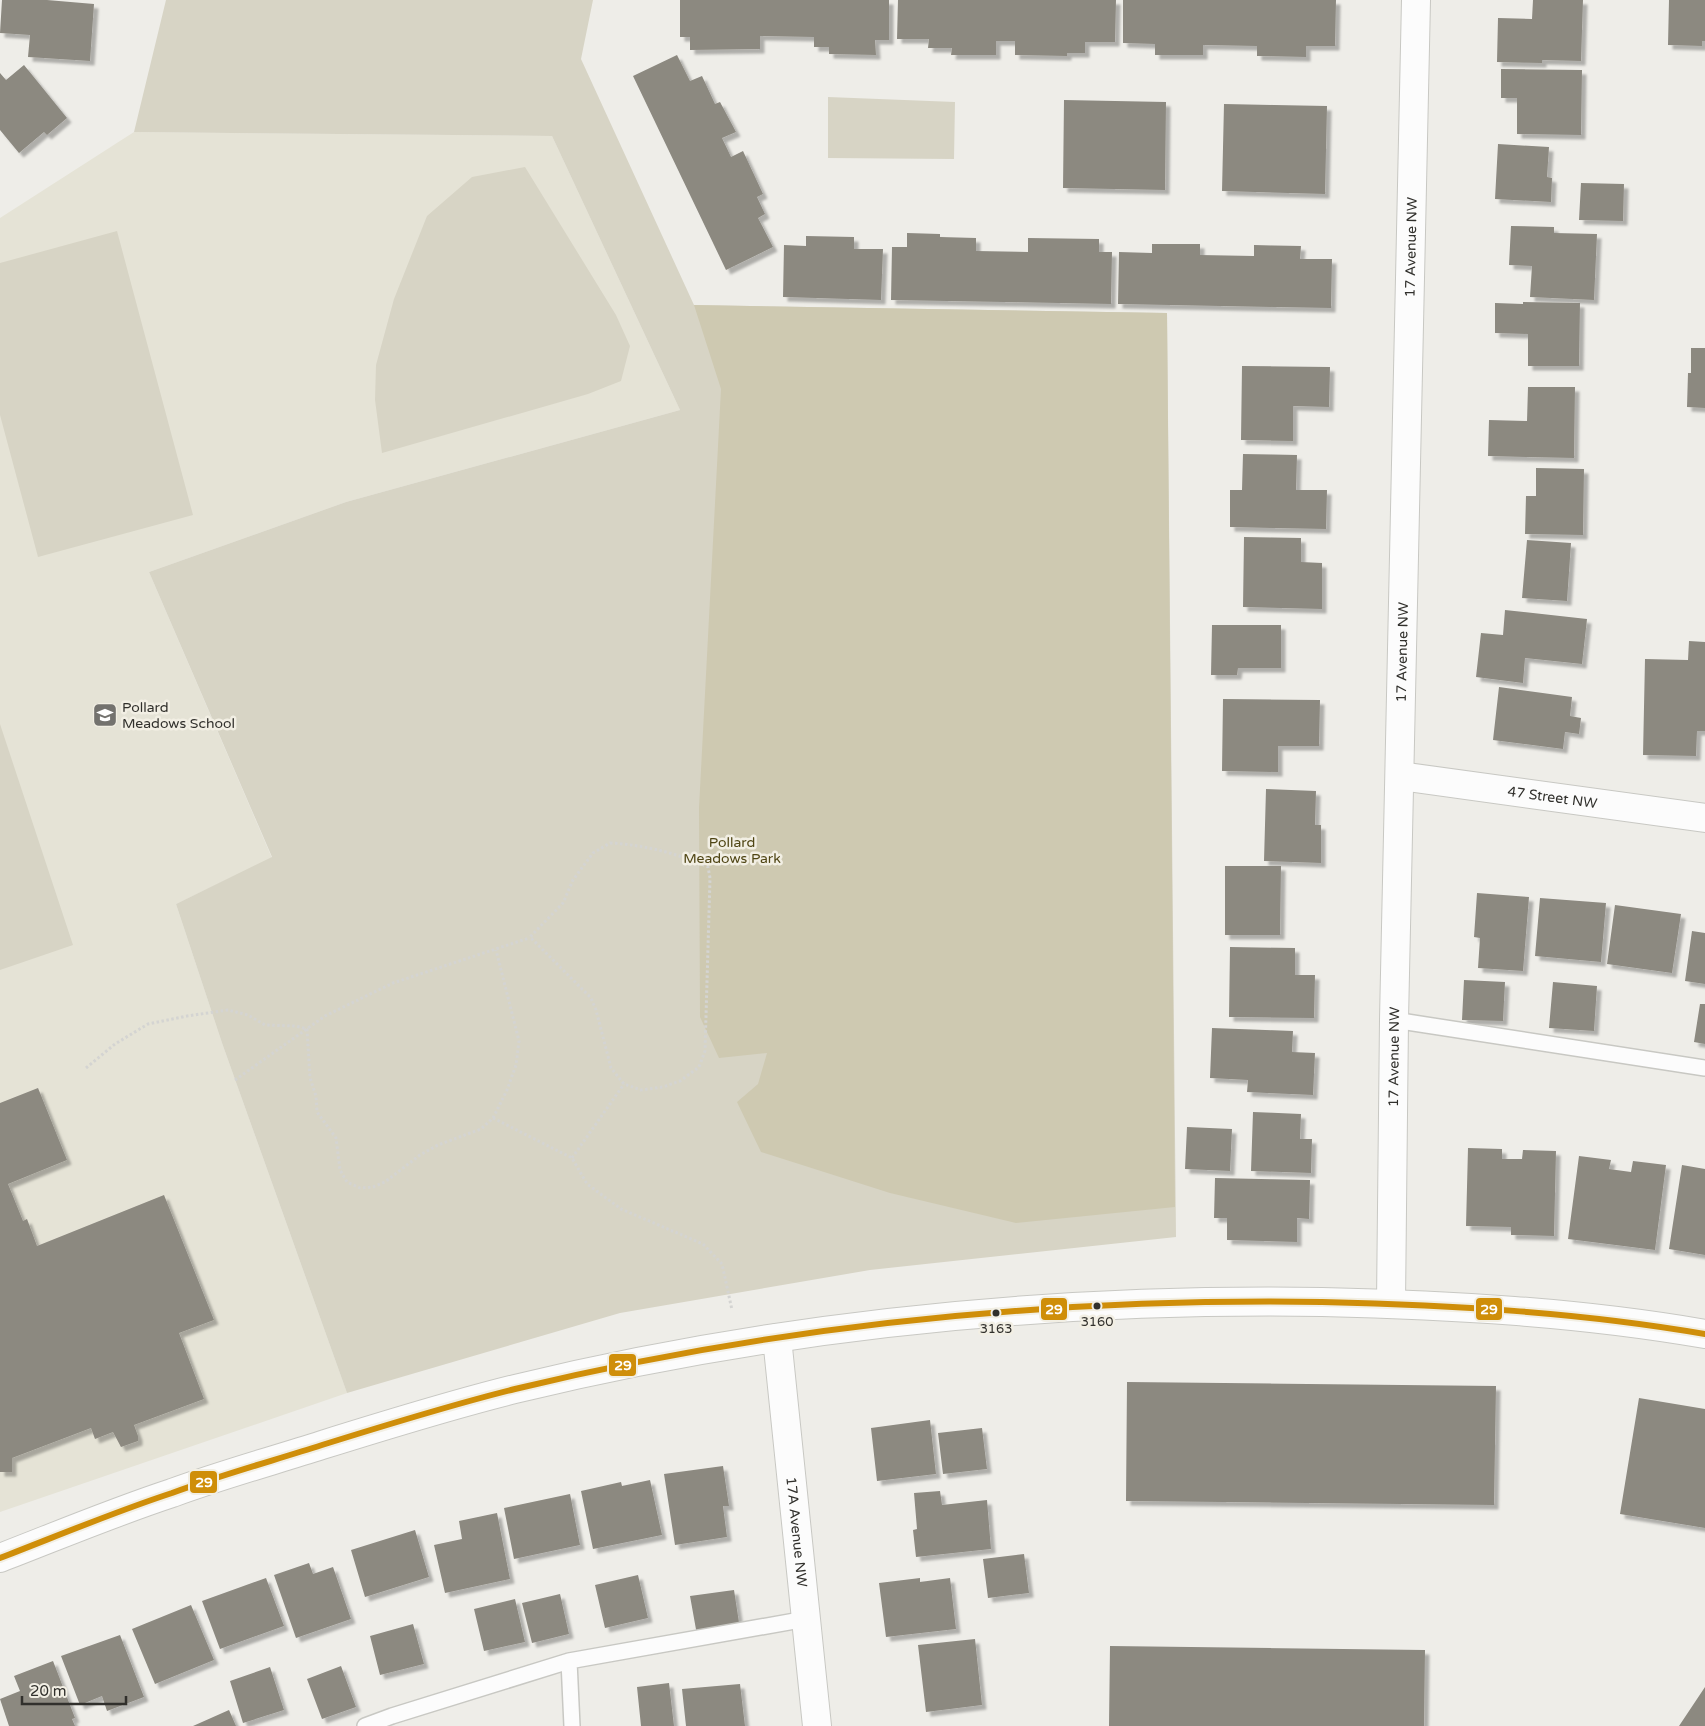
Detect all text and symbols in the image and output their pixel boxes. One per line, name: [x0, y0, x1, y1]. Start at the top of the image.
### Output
street label: 17 Avenue NW: [1402, 197, 1421, 298]
street label: 17 Avenue NW: [1393, 602, 1412, 703]
place label: Pollard Meadows School: [122, 699, 235, 732]
school or university icon: Pollard Meadows School: [92, 702, 118, 728]
street label: 47 Street NW: [1507, 783, 1598, 812]
park label: Pollard Meadows Park: [683, 834, 781, 867]
street label: 17 Avenue NW: [1385, 1007, 1403, 1107]
line badge: 29: [1040, 1297, 1068, 1321]
line badge: 29: [1475, 1297, 1503, 1321]
text: 29: [1045, 1301, 1063, 1318]
marker: 3160: [1092, 1301, 1102, 1311]
text: 29: [1480, 1301, 1498, 1318]
marker: 3163: [991, 1308, 1001, 1318]
place label: 3160: [1081, 1314, 1113, 1330]
place label: 3163: [980, 1321, 1012, 1337]
line badge: 29: [608, 1353, 637, 1377]
text: 29: [614, 1357, 632, 1374]
line badge: 29: [189, 1470, 218, 1494]
text: 29: [195, 1474, 213, 1491]
street label: 17A Avenue NW: [782, 1476, 811, 1588]
scale bar: [22, 1674, 126, 1706]
text: 20 m: [30, 1682, 67, 1700]

